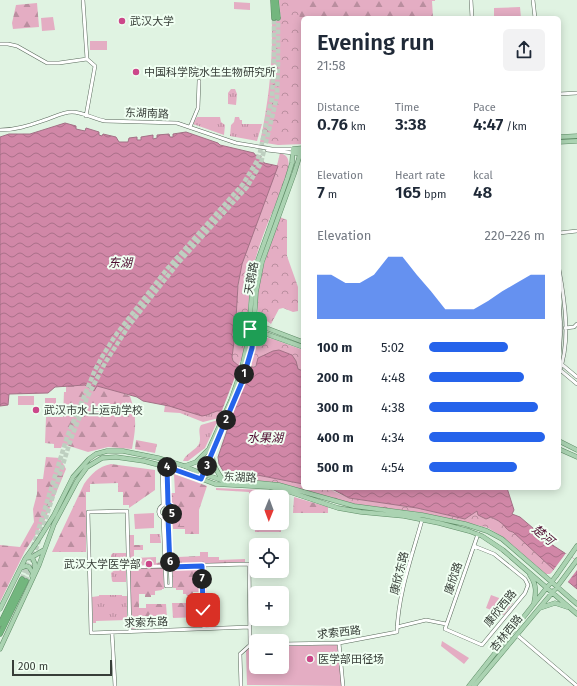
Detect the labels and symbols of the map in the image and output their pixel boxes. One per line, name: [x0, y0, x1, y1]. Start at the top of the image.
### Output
place label: 武汉大学: [130, 15, 174, 28]
marker: 武汉大学: [117, 16, 127, 26]
place label: 中国科学院水生生物研究所: [144, 66, 276, 79]
marker: 中国科学院水生生物研究所: [131, 67, 141, 77]
street label: 东湖南路: [125, 106, 169, 121]
water label: 东湖: [108, 256, 134, 270]
street label: 天鹅路: [242, 261, 261, 295]
pin: [233, 312, 267, 346]
pin: 1: [234, 364, 254, 384]
place label: 武汉市水上运动学校: [44, 404, 143, 417]
marker: 武汉市水上运动学校: [31, 405, 41, 415]
pin: 2: [216, 410, 236, 430]
water label: 水果湖: [247, 431, 285, 445]
pin: 3: [197, 456, 217, 476]
pin: 4: [157, 457, 177, 477]
street label: 东湖路: [223, 470, 257, 485]
north arrow: [249, 490, 289, 530]
pin: 5: [162, 504, 182, 524]
water label: 楚河: [529, 522, 558, 549]
street label: 康欣东路: [388, 550, 411, 596]
pin: 6: [160, 552, 180, 572]
place label: 武汉大学医学部: [64, 558, 141, 571]
marker: 武汉大学医学部: [144, 559, 154, 569]
street label: 康欣路: [442, 560, 465, 596]
pin: 7: [192, 569, 212, 589]
street label: 康欣西路: [481, 587, 519, 630]
pin: [186, 593, 220, 627]
street label: 杏林西路: [487, 612, 525, 655]
street label: 求索东路: [124, 615, 168, 630]
street label: 求索西路: [316, 624, 362, 641]
place label: 医学部田径场: [318, 653, 384, 666]
marker: 医学部田径场: [305, 654, 315, 664]
scale bar: [12, 658, 112, 677]

